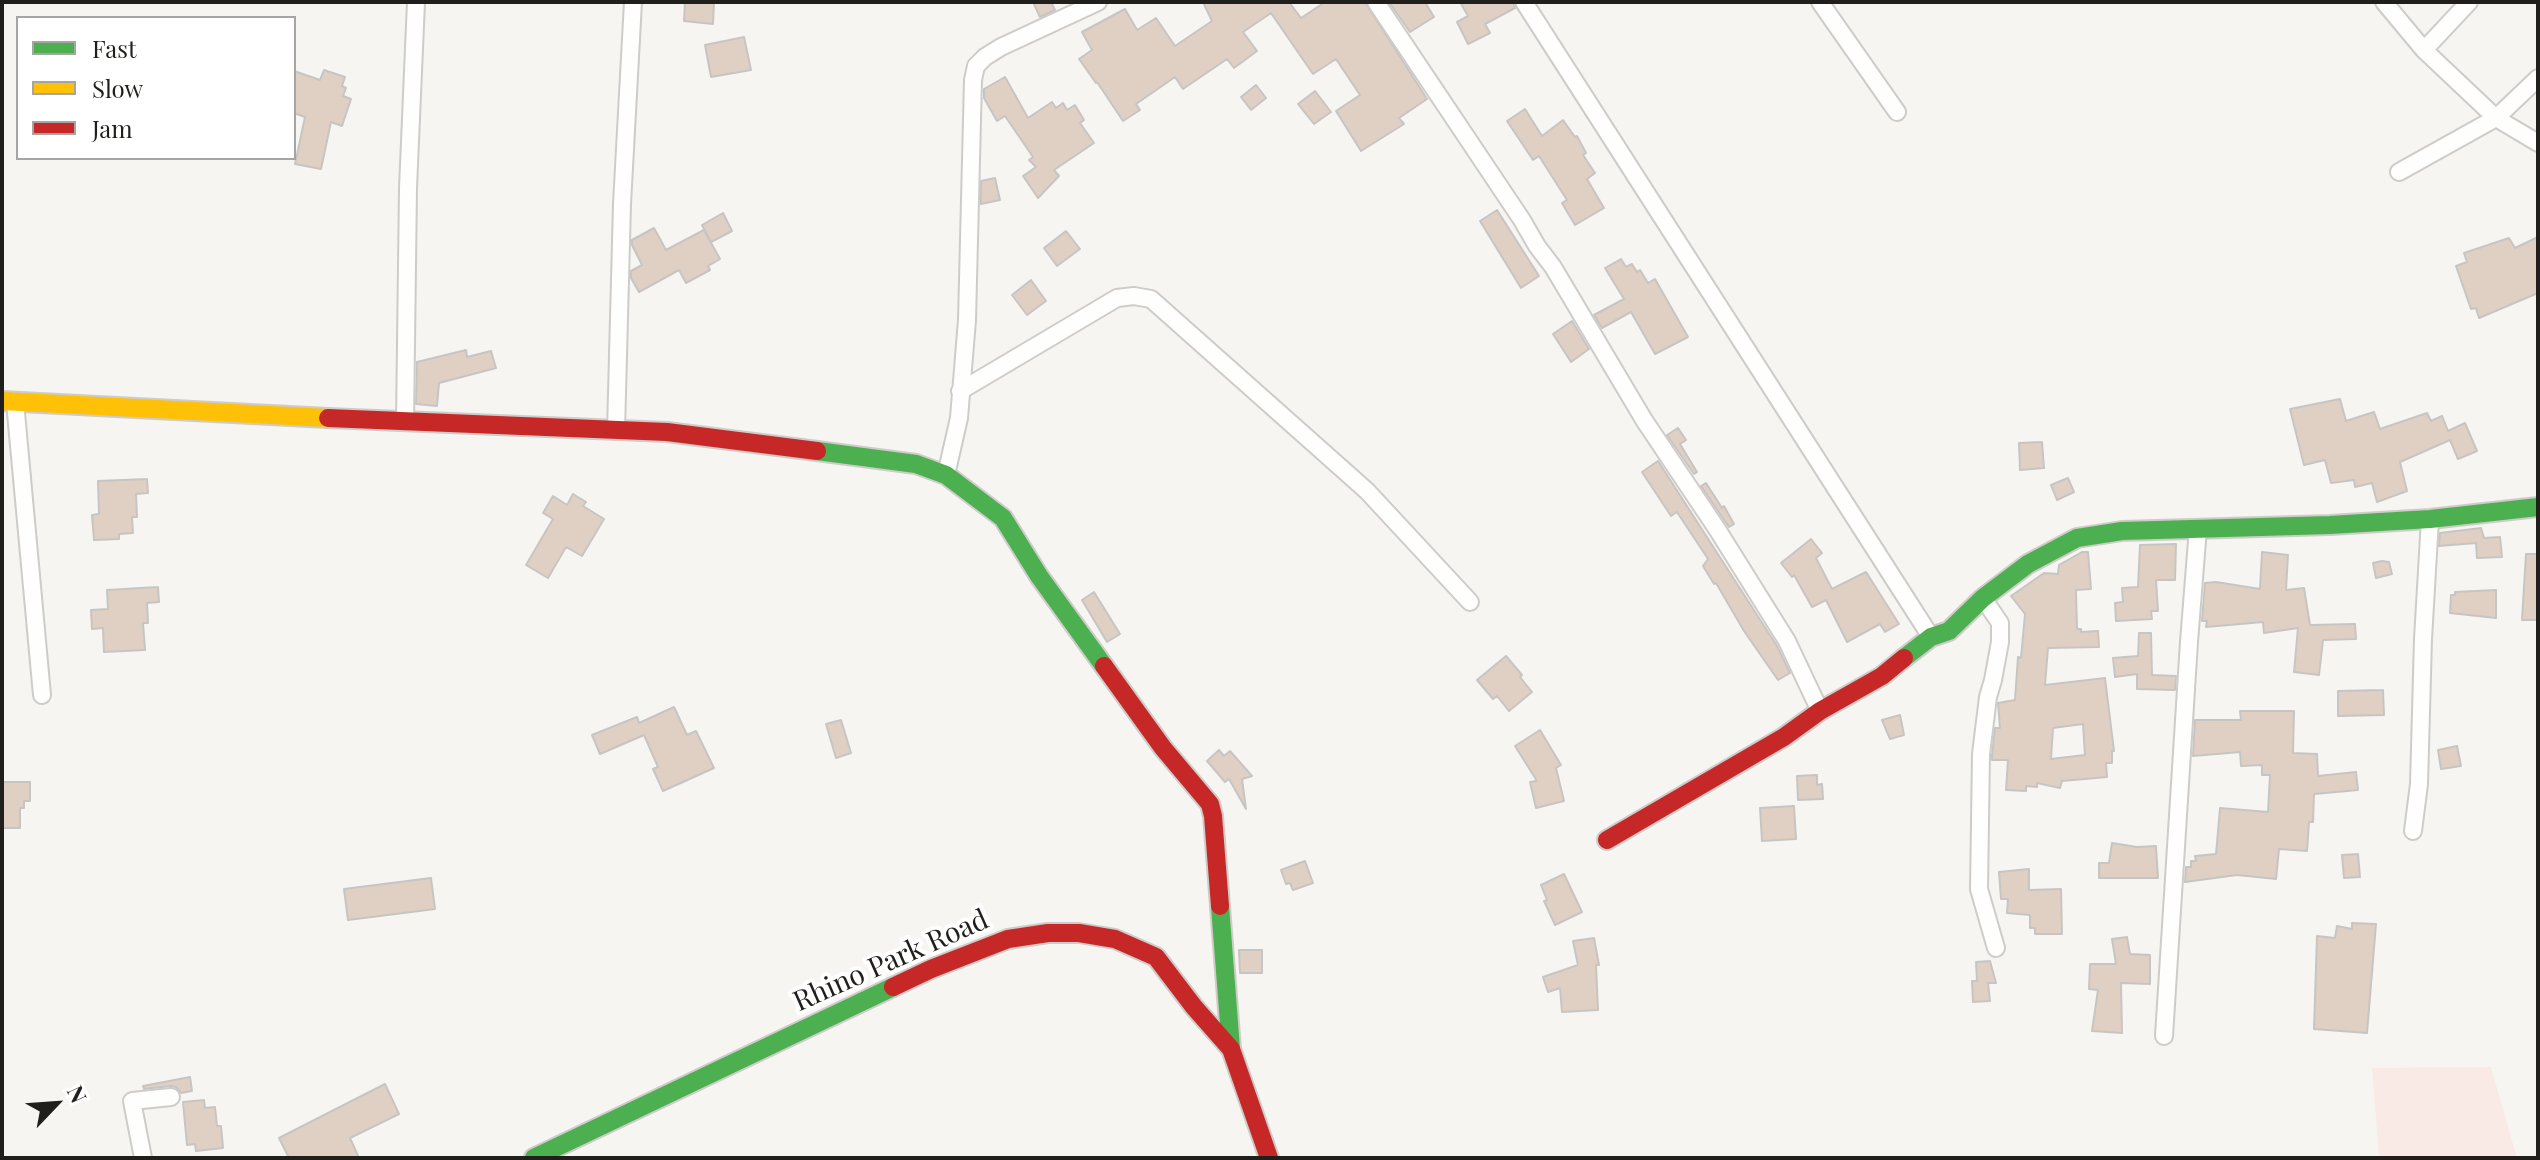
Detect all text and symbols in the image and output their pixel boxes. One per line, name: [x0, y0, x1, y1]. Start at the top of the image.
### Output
legend: [16, 16, 296, 160]
text: Fast: [92, 32, 137, 64]
text: Slow: [92, 72, 143, 104]
text: Jam: [92, 112, 133, 144]
street label: Rhino Park Road: [788, 903, 994, 1019]
north arrow: [16, 1064, 96, 1144]
text: N: [61, 1080, 95, 1107]

